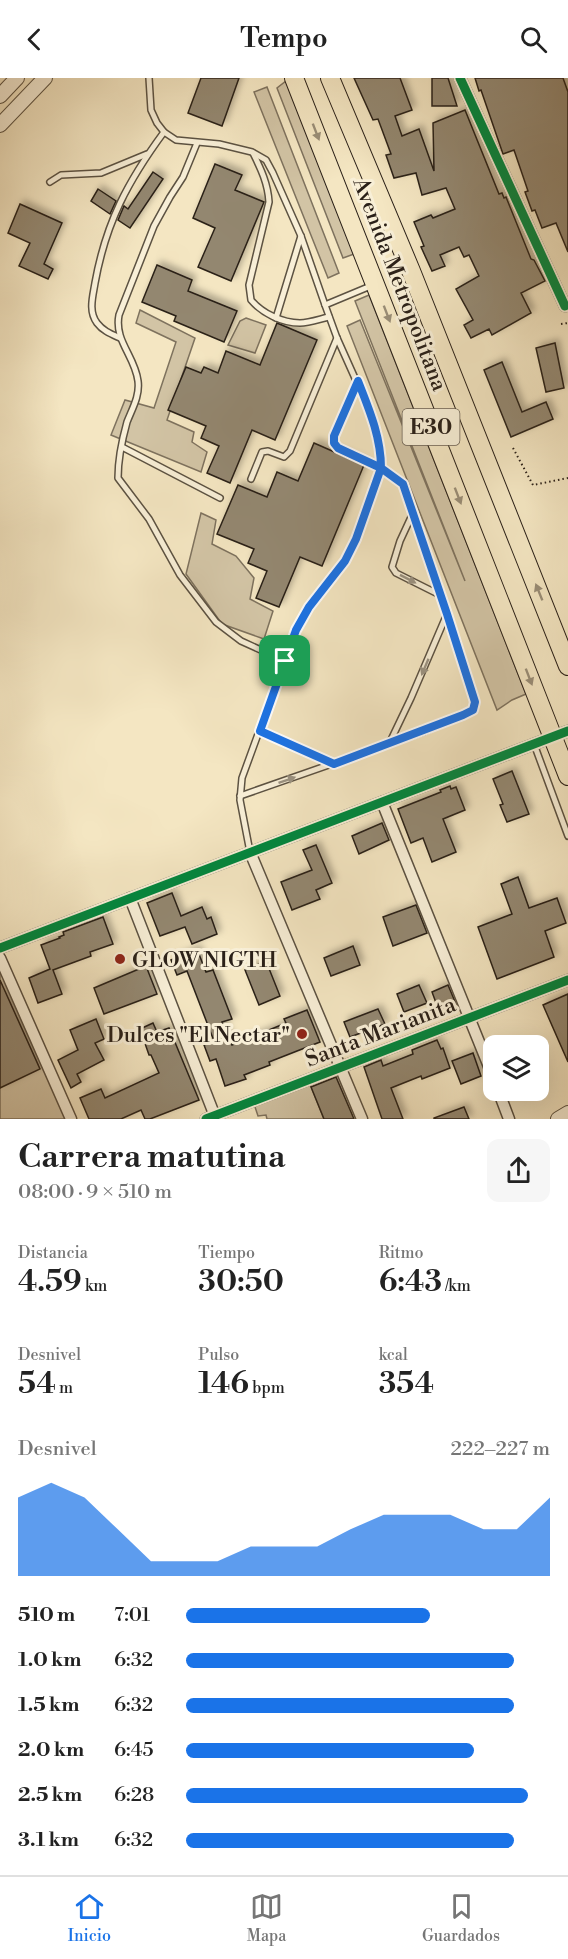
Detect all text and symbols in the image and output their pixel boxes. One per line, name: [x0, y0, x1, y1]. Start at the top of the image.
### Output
text: Tempo: [240, 22, 328, 56]
icon: back: [18, 23, 51, 56]
icon: search: [517, 23, 550, 56]
one-way arrow: [311, 124, 321, 142]
street label: Avenida Metropolitana: [346, 173, 453, 396]
one-way arrow: [383, 305, 392, 323]
road number: E30: [402, 409, 460, 445]
one-way arrow: [453, 487, 463, 505]
one-way arrow: [399, 574, 416, 584]
one-way arrow: [533, 583, 543, 601]
pin: [259, 635, 310, 686]
icon: arrive: [268, 644, 301, 677]
one-way arrow: [420, 659, 429, 676]
one-way arrow: [525, 668, 534, 686]
one-way arrow: [278, 775, 296, 785]
place label: GLOW NIGTH: [132, 947, 277, 974]
marker: GLOW NIGTH: [113, 952, 127, 966]
street label: Santa Marianita: [301, 991, 460, 1073]
place label: Dulces "El Nectar": [107, 1022, 290, 1049]
marker: Dulces "El Nectar": [295, 1027, 309, 1041]
map controls: [483, 1035, 549, 1101]
button: layers: [483, 1035, 549, 1101]
text: Carrera matutina: [18, 1137, 285, 1178]
button: share: [487, 1139, 550, 1202]
text: 08:00 · 9 × 510 m: [18, 1180, 172, 1205]
text: Distancia: [18, 1243, 88, 1263]
text: Tiempo: [198, 1243, 255, 1263]
text: Ritmo: [379, 1243, 423, 1263]
text: 4.59: [18, 1263, 82, 1301]
text: 30:50: [198, 1263, 284, 1301]
text: 6:43: [379, 1263, 442, 1301]
text: km: [82, 1276, 107, 1296]
text: /km: [442, 1276, 471, 1296]
text: Desnivel: [18, 1345, 81, 1365]
text: Pulso: [198, 1345, 239, 1365]
text: kcal: [379, 1345, 408, 1365]
text: 54: [18, 1365, 56, 1403]
text: 146: [198, 1365, 249, 1403]
text: 354: [379, 1365, 434, 1403]
text: m: [56, 1378, 73, 1398]
text: bpm: [249, 1378, 285, 1398]
text: Desnivel: [18, 1437, 97, 1462]
text: 222–227 m: [451, 1437, 550, 1462]
text: 510 m: [18, 1603, 75, 1628]
text: 7:01: [114, 1603, 150, 1628]
text: 1.0 km: [18, 1648, 82, 1673]
text: 6:32: [114, 1648, 153, 1673]
text: 1.5 km: [18, 1693, 79, 1718]
text: 6:32: [114, 1693, 153, 1718]
text: 2.0 km: [18, 1738, 84, 1763]
text: 6:45: [114, 1738, 154, 1763]
text: 2.5 km: [18, 1783, 82, 1808]
text: 6:28: [114, 1783, 154, 1808]
text: 3.1 km: [18, 1828, 79, 1853]
text: 6:32: [114, 1828, 153, 1853]
tab: Inicio: [68, 1890, 111, 1946]
tab: Mapa: [247, 1890, 286, 1946]
tab: Guardados: [422, 1890, 500, 1946]

